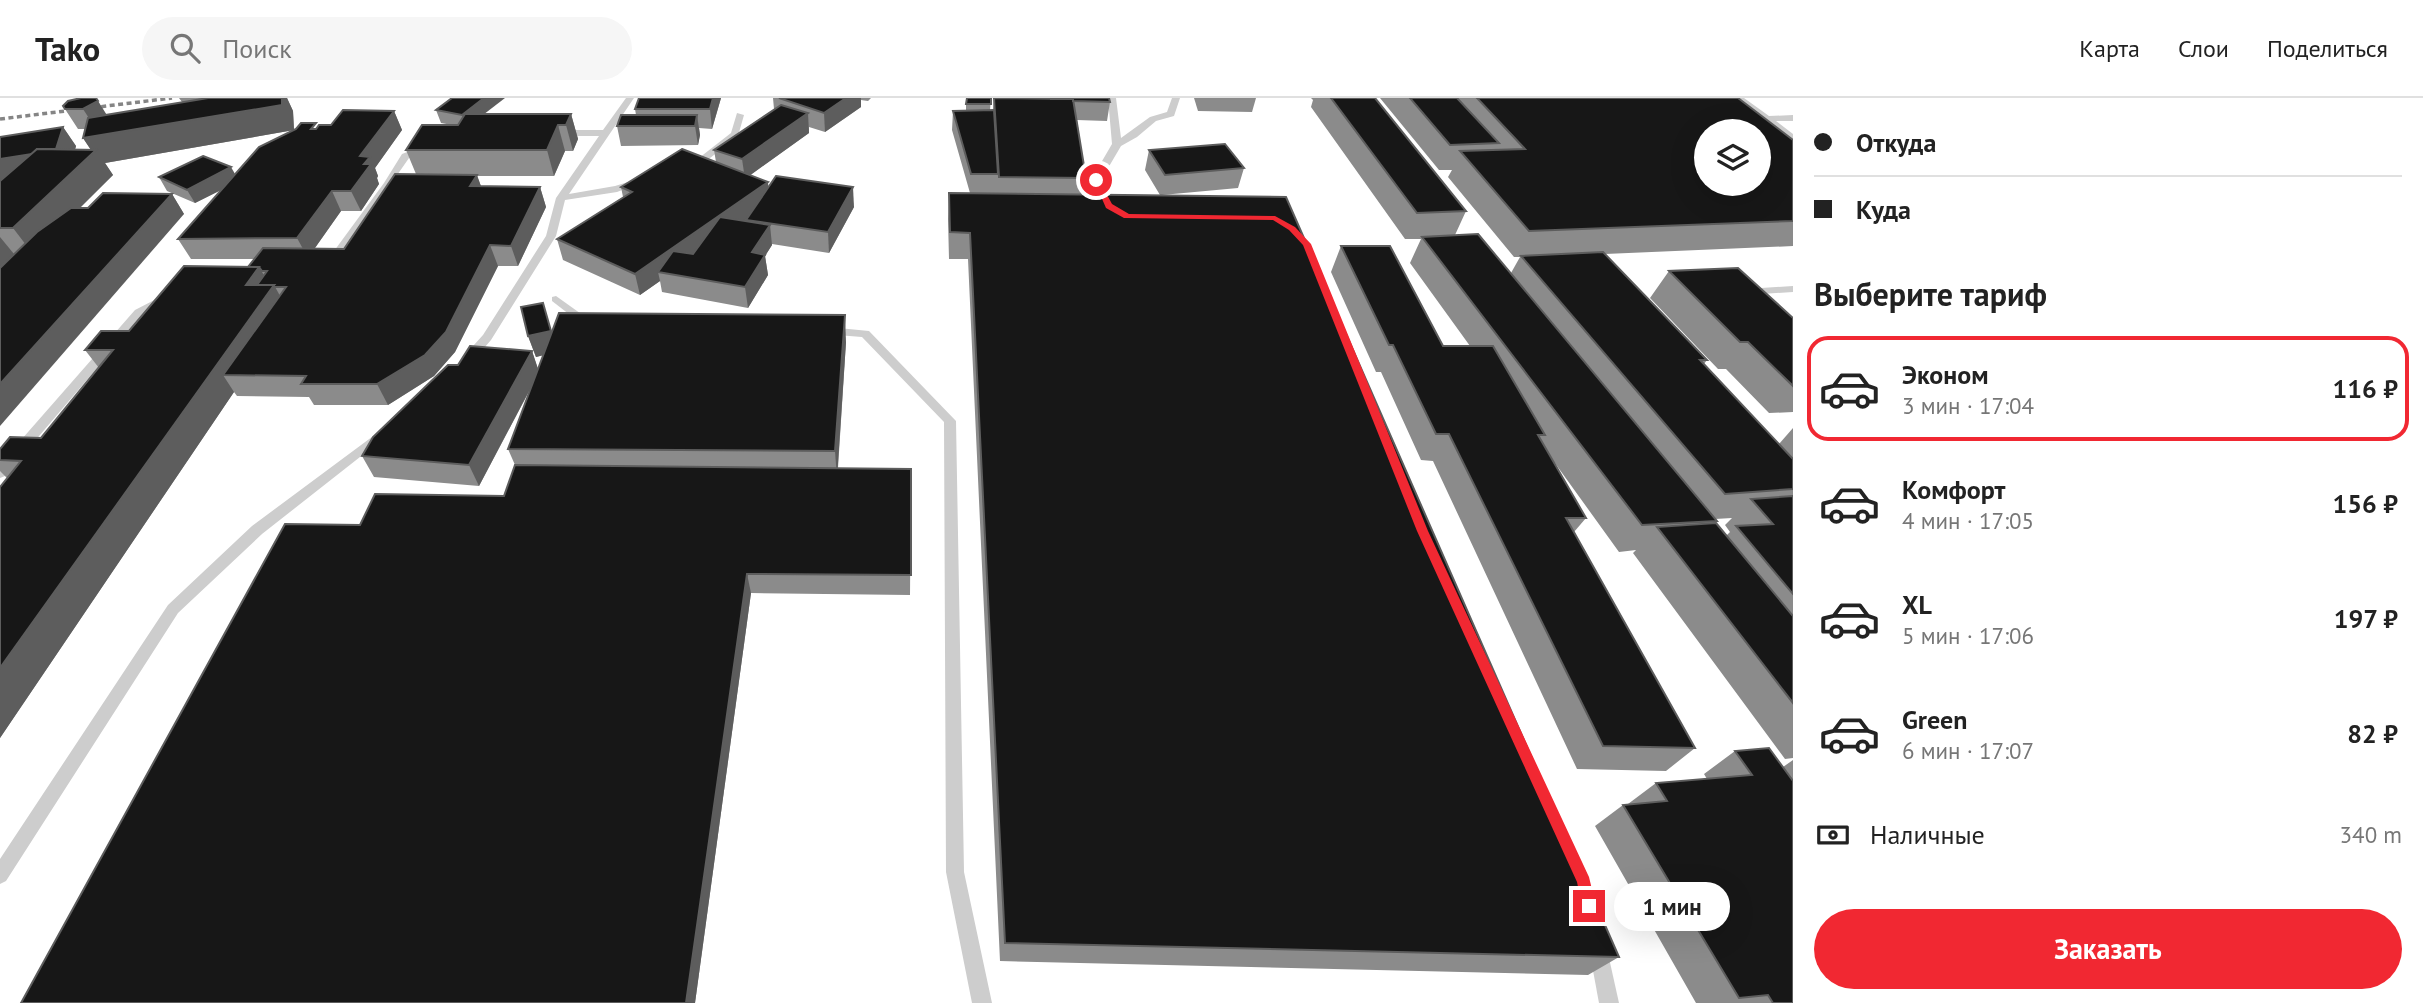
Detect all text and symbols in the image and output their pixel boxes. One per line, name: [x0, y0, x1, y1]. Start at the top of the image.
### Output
search box: [142, 17, 632, 80]
text: Tako: [35, 27, 100, 70]
icon: search: [166, 29, 204, 67]
text: Поиск: [222, 32, 292, 65]
text: Карта: [2079, 33, 2140, 64]
text: Слои: [2178, 33, 2229, 64]
text: Поделиться: [2267, 33, 2388, 64]
map controls: [1694, 119, 1771, 196]
button: layers: [1694, 119, 1771, 196]
text: Откуда: [1856, 126, 1936, 159]
route start: [1080, 164, 1112, 196]
text: Куда: [1856, 193, 1911, 226]
text: Выберите тариф: [1814, 273, 2047, 315]
icon: car: [1818, 357, 1881, 420]
text: Эконом: [1902, 358, 1989, 391]
text: 116 ₽: [2332, 372, 2398, 405]
text: 3 мин · 17:04: [1902, 391, 2034, 420]
icon: car: [1818, 472, 1881, 535]
text: Комфорт: [1902, 473, 2005, 506]
text: 156 ₽: [2332, 487, 2398, 520]
text: 4 мин · 17:05: [1902, 506, 2034, 535]
icon: car: [1818, 587, 1881, 650]
text: XL: [1902, 588, 1932, 621]
text: 197 ₽: [2334, 602, 2398, 635]
text: 5 мин · 17:06: [1902, 621, 2034, 650]
icon: car: [1818, 702, 1881, 765]
text: Green: [1902, 703, 1967, 736]
text: 82 ₽: [2347, 717, 2398, 750]
text: 6 мин · 17:07: [1902, 736, 2034, 765]
icon: cash: [1814, 816, 1852, 854]
text: Наличные: [1870, 818, 1985, 851]
text: 340 m: [2340, 820, 2402, 849]
callout: 1 мин: [1614, 882, 1729, 930]
route end: [1573, 890, 1605, 922]
text: 1 мин: [1642, 892, 1702, 921]
button: Заказать: [1814, 909, 2402, 989]

